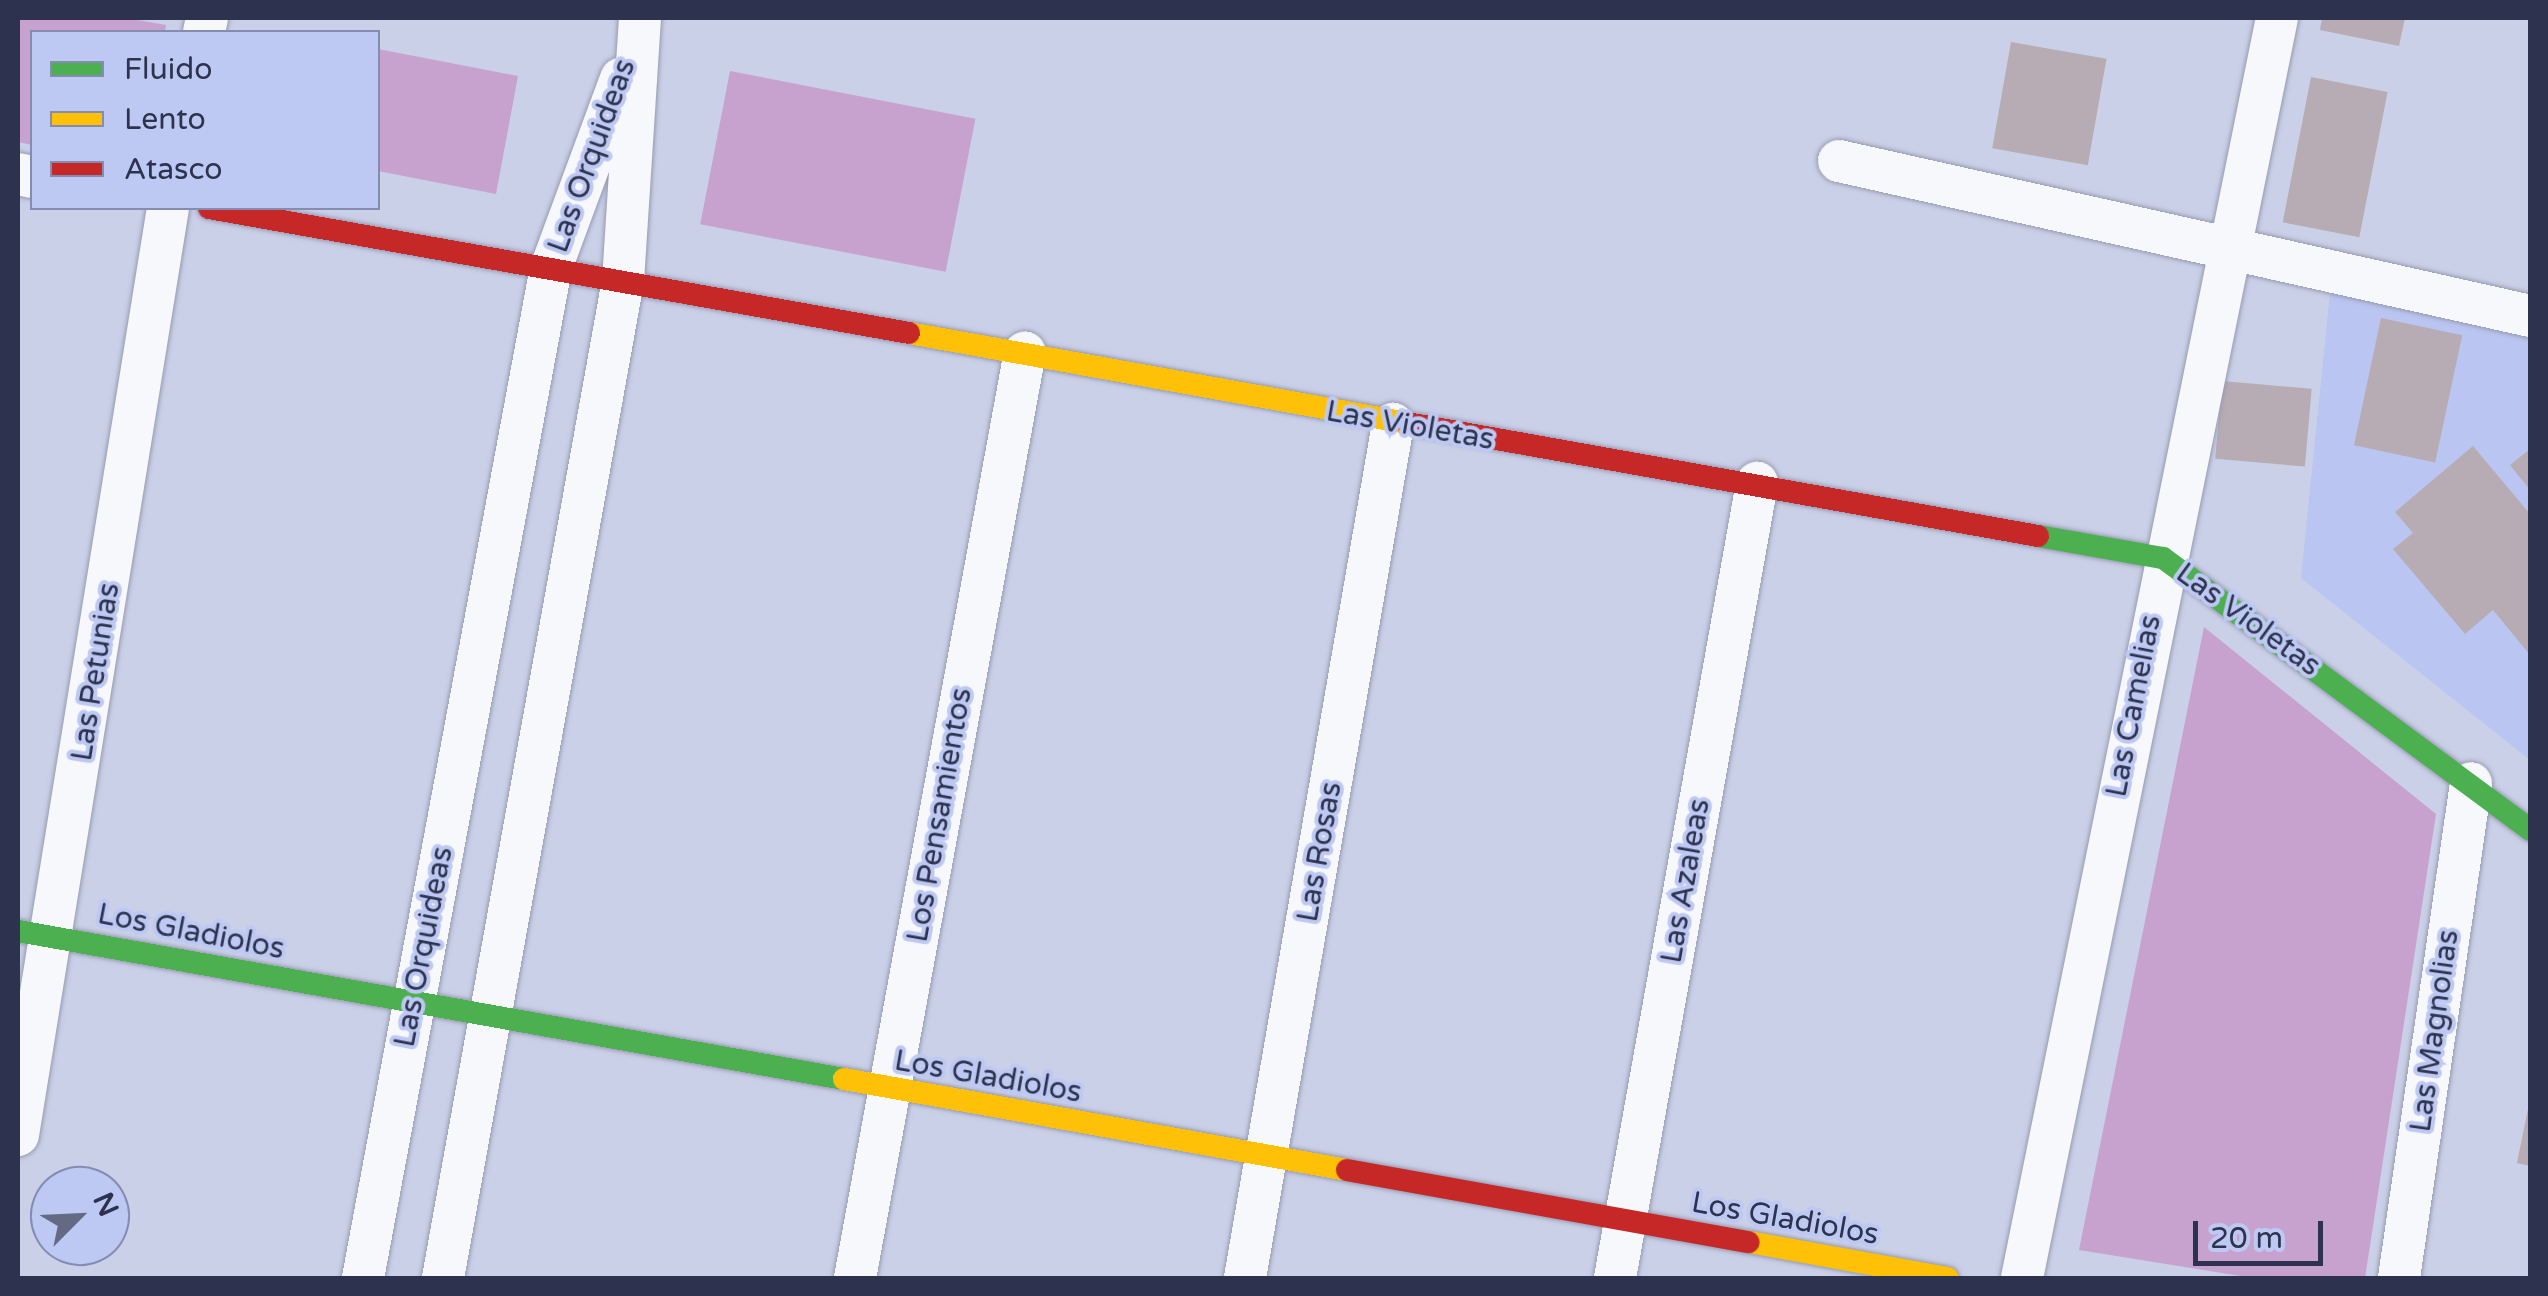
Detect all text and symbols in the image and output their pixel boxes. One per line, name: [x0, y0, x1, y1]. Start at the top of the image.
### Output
legend: [30, 30, 380, 210]
text: Fluido: [124, 51, 212, 88]
street label: Las Orquideas: [540, 54, 644, 258]
text: Lento: [124, 101, 206, 138]
text: Atasco: [124, 151, 223, 188]
street label: Las Violetas: [1323, 394, 1497, 458]
street label: Las Violetas: [2169, 556, 2327, 684]
street label: Las Petunias: [64, 580, 128, 764]
street label: Las Camelias: [2099, 612, 2169, 800]
street label: Los Pensamientos: [900, 685, 980, 945]
street label: Las Rosas: [1290, 779, 1350, 925]
street label: Las Azaleas: [1654, 796, 1718, 966]
street label: Las Orquideas: [387, 844, 461, 1050]
street label: Los Gladiolos: [95, 896, 287, 968]
street label: Las Magnolias: [2403, 928, 2467, 1134]
street label: Los Gladiolos: [892, 1043, 1084, 1111]
north arrow: [30, 1166, 130, 1266]
street label: Los Gladiolos: [1689, 1185, 1881, 1253]
text: N: [85, 1187, 126, 1222]
scale bar: [2198, 1201, 2328, 1263]
text: 20 m: [2210, 1220, 2283, 1257]

